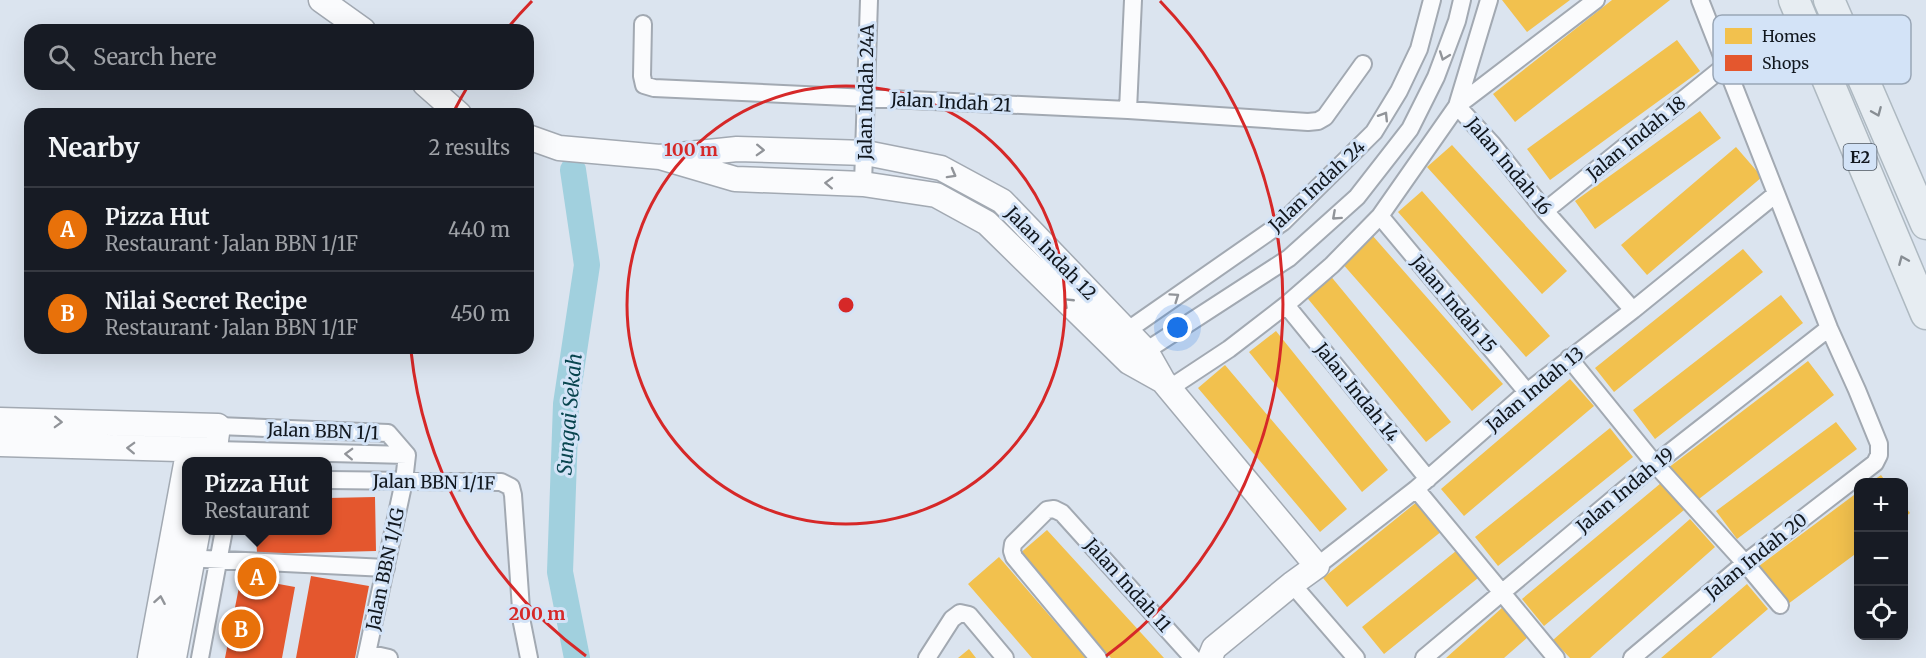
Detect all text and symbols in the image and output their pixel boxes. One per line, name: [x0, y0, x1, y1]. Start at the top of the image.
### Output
legend: [1713, 15, 1911, 84]
street label: Jalan Indah 24A: [853, 23, 879, 161]
search box: [24, 24, 534, 90]
text: Homes: [1762, 26, 1816, 46]
icon: search: [45, 41, 78, 74]
text: Search here: [93, 43, 216, 71]
one-way arrow: [1439, 49, 1451, 60]
text: Shops: [1762, 53, 1809, 73]
street label: Jalan Indah 21: [889, 87, 1012, 117]
street label: Jalan Indah 18: [1581, 91, 1690, 186]
one-way arrow: [1870, 105, 1882, 116]
one-way arrow: [1377, 112, 1388, 123]
street label: Jalan Indah 16: [1461, 112, 1557, 220]
text: Nearby: [48, 131, 140, 164]
text: 2 results: [428, 135, 510, 160]
street label: Jalan Indah 24: [1263, 135, 1370, 237]
text: 100 m: [664, 138, 718, 161]
one-way arrow: [755, 143, 764, 156]
road number: E2: [1844, 144, 1876, 170]
one-way arrow: [946, 167, 956, 178]
one-way arrow: [824, 176, 833, 189]
street label: Jalan Indah 12: [1000, 201, 1101, 305]
text: Pizza Hut: [105, 203, 210, 231]
one-way arrow: [1333, 209, 1343, 220]
text: A: [60, 217, 75, 242]
text: 440 m: [448, 217, 510, 242]
text: Restaurant · Jalan BBN 1/1F: [105, 231, 358, 256]
street label: Jalan Indah 15: [1406, 250, 1502, 358]
one-way arrow: [1898, 255, 1910, 266]
text: Nilai Secret Recipe: [105, 287, 307, 315]
one-way arrow: [1168, 293, 1179, 304]
centre of rings: [836, 295, 856, 315]
one-way arrow: [1064, 298, 1075, 309]
text: B: [61, 301, 74, 326]
text: 450 m: [451, 301, 510, 326]
your location: [1163, 313, 1192, 342]
text: Restaurant · Jalan BBN 1/1F: [105, 315, 358, 340]
street label: Jalan Indah 14: [1309, 337, 1404, 446]
street label: Jalan Indah 13: [1481, 341, 1589, 437]
water label: Sungai Sekah: [551, 352, 587, 476]
one-way arrow: [54, 415, 63, 428]
street label: Jalan BBN 1/1: [266, 418, 379, 444]
one-way arrow: [127, 441, 136, 454]
street label: Jalan Indah 19: [1571, 442, 1679, 538]
one-way arrow: [344, 447, 353, 460]
popup: [182, 457, 332, 535]
street label: Jalan BBN 1/1F: [372, 469, 495, 495]
text: Pizza Hut: [204, 470, 309, 498]
map controls: [1854, 478, 1908, 640]
button: +: [1854, 478, 1908, 532]
text: Restaurant: [204, 498, 310, 523]
street label: Jalan BBN 1/1G: [361, 506, 409, 633]
street label: Jalan Indah 20: [1700, 508, 1812, 605]
button: −: [1854, 532, 1908, 586]
street label: Jalan Indah 11: [1079, 533, 1176, 637]
pin: A: [238, 554, 276, 600]
button: locate: [1854, 586, 1908, 640]
one-way arrow: [153, 596, 166, 606]
text: 200 m: [509, 602, 565, 625]
pin: B: [222, 606, 260, 652]

